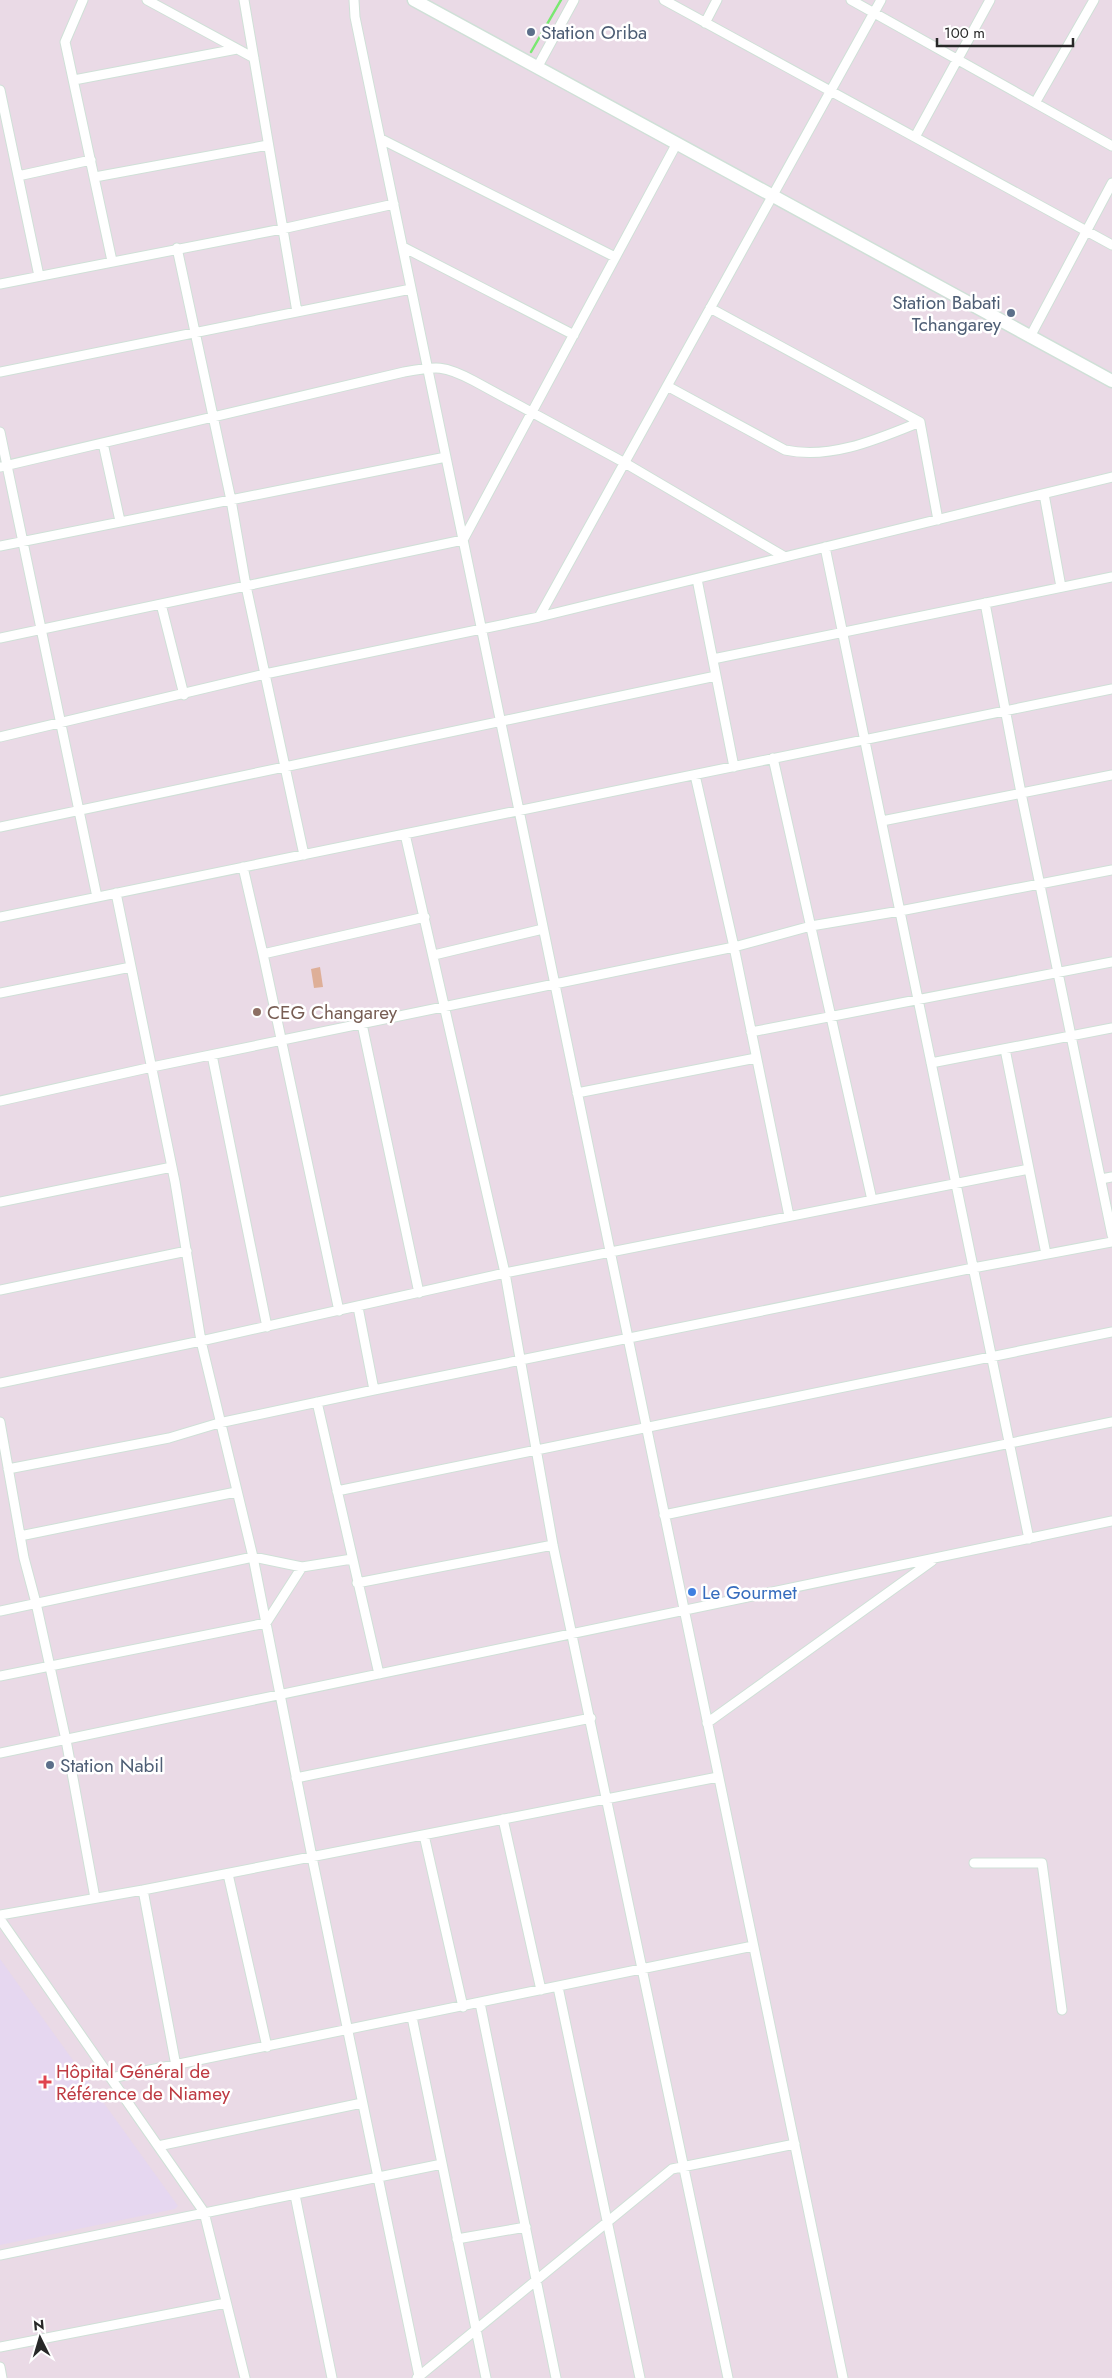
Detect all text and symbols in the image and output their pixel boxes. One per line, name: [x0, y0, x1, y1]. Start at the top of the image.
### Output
scale bar: [937, 15, 1073, 47]
place label: Station Oriba: [541, 19, 647, 46]
text: 100 m: [944, 22, 985, 44]
marker: Station Oriba: [525, 26, 537, 38]
place label: Station Babati Tchangarey: [892, 289, 1002, 338]
marker: Station Babati Tchangarey: [1005, 307, 1017, 319]
place label: CEG Changarey: [267, 999, 398, 1026]
marker: CEG Changarey: [251, 1006, 263, 1018]
place label: Le Gourmet: [702, 1579, 797, 1606]
marker: Le Gourmet: [686, 1586, 698, 1598]
place label: Station Nabil: [60, 1752, 164, 1779]
marker: Station Nabil: [44, 1759, 56, 1771]
place label: Hôpital Général de Référence de Niamey: [56, 2058, 231, 2107]
marker: Hôpital Général de Référence de Niamey: [38, 2075, 52, 2089]
north arrow: [15, 2313, 65, 2363]
text: N: [32, 2315, 45, 2335]

